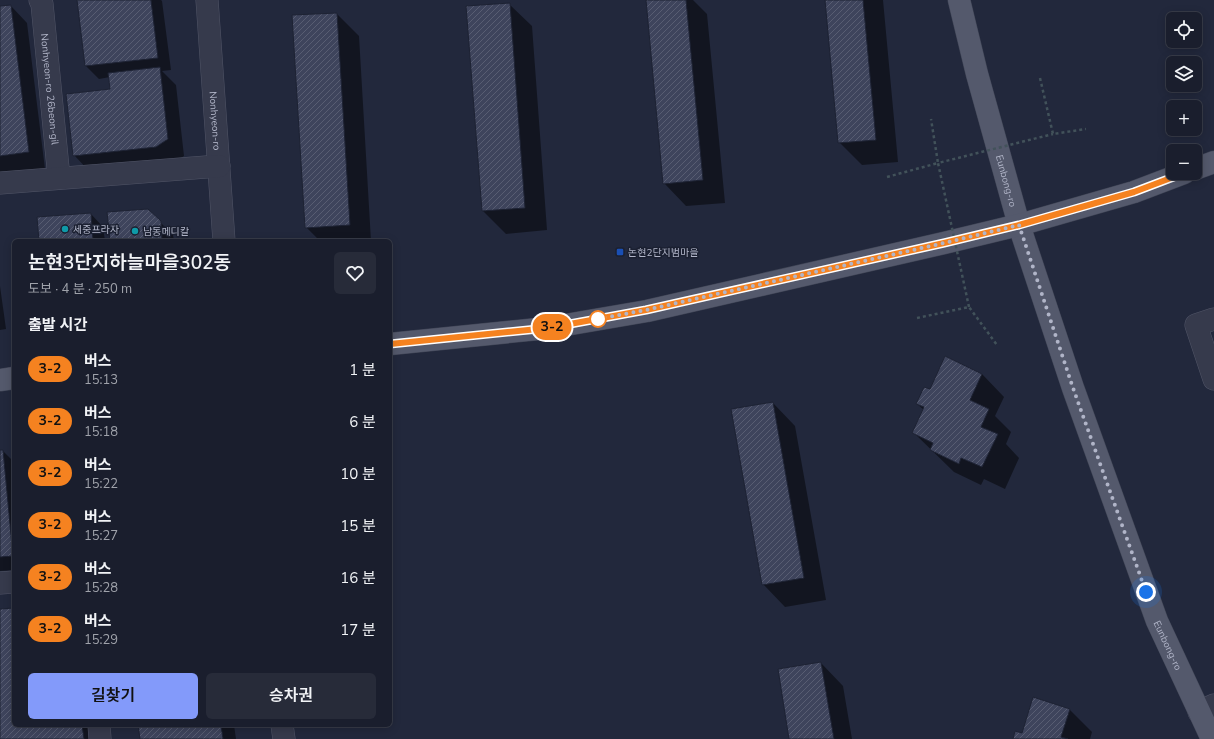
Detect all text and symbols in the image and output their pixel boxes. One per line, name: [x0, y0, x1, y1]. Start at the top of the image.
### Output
map controls: [1166, 12, 1202, 180]
button: locate: [1166, 12, 1202, 48]
street label: Nonhyeon-ro 26beon-gil: [37, 33, 62, 146]
button: layers: [1166, 56, 1202, 92]
street label: Nonhyeon-ro: [205, 91, 224, 151]
button: +: [1166, 100, 1202, 136]
button: −: [1166, 144, 1202, 180]
street label: Eunbong-ro: [992, 153, 1020, 209]
place label: 세중프라자: [73, 223, 120, 237]
marker: 세중프라자: [60, 224, 70, 234]
place label: 남동메디칼: [143, 225, 190, 239]
marker: 남동메디칼: [130, 226, 140, 236]
place label: 논현2단지범마을: [628, 246, 698, 260]
marker: 논현2단지범마을: [615, 247, 625, 257]
text: 논현3단지하늘마을302동: [28, 250, 231, 276]
button: heart: [334, 252, 376, 294]
text: 도보 · 4 분 · 250 m: [28, 280, 132, 298]
unlabelled marker: [589, 310, 607, 328]
line badge: 3-2: [529, 314, 575, 340]
text: 출발 시간: [28, 315, 87, 335]
text: 3-2: [541, 317, 563, 336]
text: 버스: [84, 351, 112, 371]
text: 3-2: [39, 359, 61, 378]
text: 1 분: [349, 360, 376, 380]
text: 15:13: [84, 371, 118, 389]
text: 버스: [84, 403, 112, 423]
text: 3-2: [39, 411, 61, 430]
text: 6 분: [349, 412, 376, 432]
text: 15:18: [84, 423, 118, 441]
text: 버스: [84, 455, 112, 475]
text: 3-2: [39, 463, 61, 482]
text: 10 분: [340, 464, 376, 484]
text: 15:22: [84, 475, 118, 493]
text: 버스: [84, 507, 112, 527]
text: 3-2: [39, 515, 61, 534]
text: 15 분: [340, 516, 376, 536]
text: 15:27: [84, 527, 118, 545]
text: 버스: [84, 559, 112, 579]
text: 3-2: [39, 567, 61, 586]
text: 16 분: [340, 568, 376, 588]
text: 15:28: [84, 579, 118, 597]
your location: [1136, 582, 1156, 602]
text: 버스: [84, 611, 112, 631]
street label: Eunbong-ro: [1150, 618, 1185, 673]
text: 3-2: [39, 619, 61, 638]
text: 17 분: [340, 620, 376, 640]
text: 15:29: [84, 631, 118, 649]
button: 길찾기: [28, 673, 198, 719]
button: 승차권: [206, 673, 376, 719]

